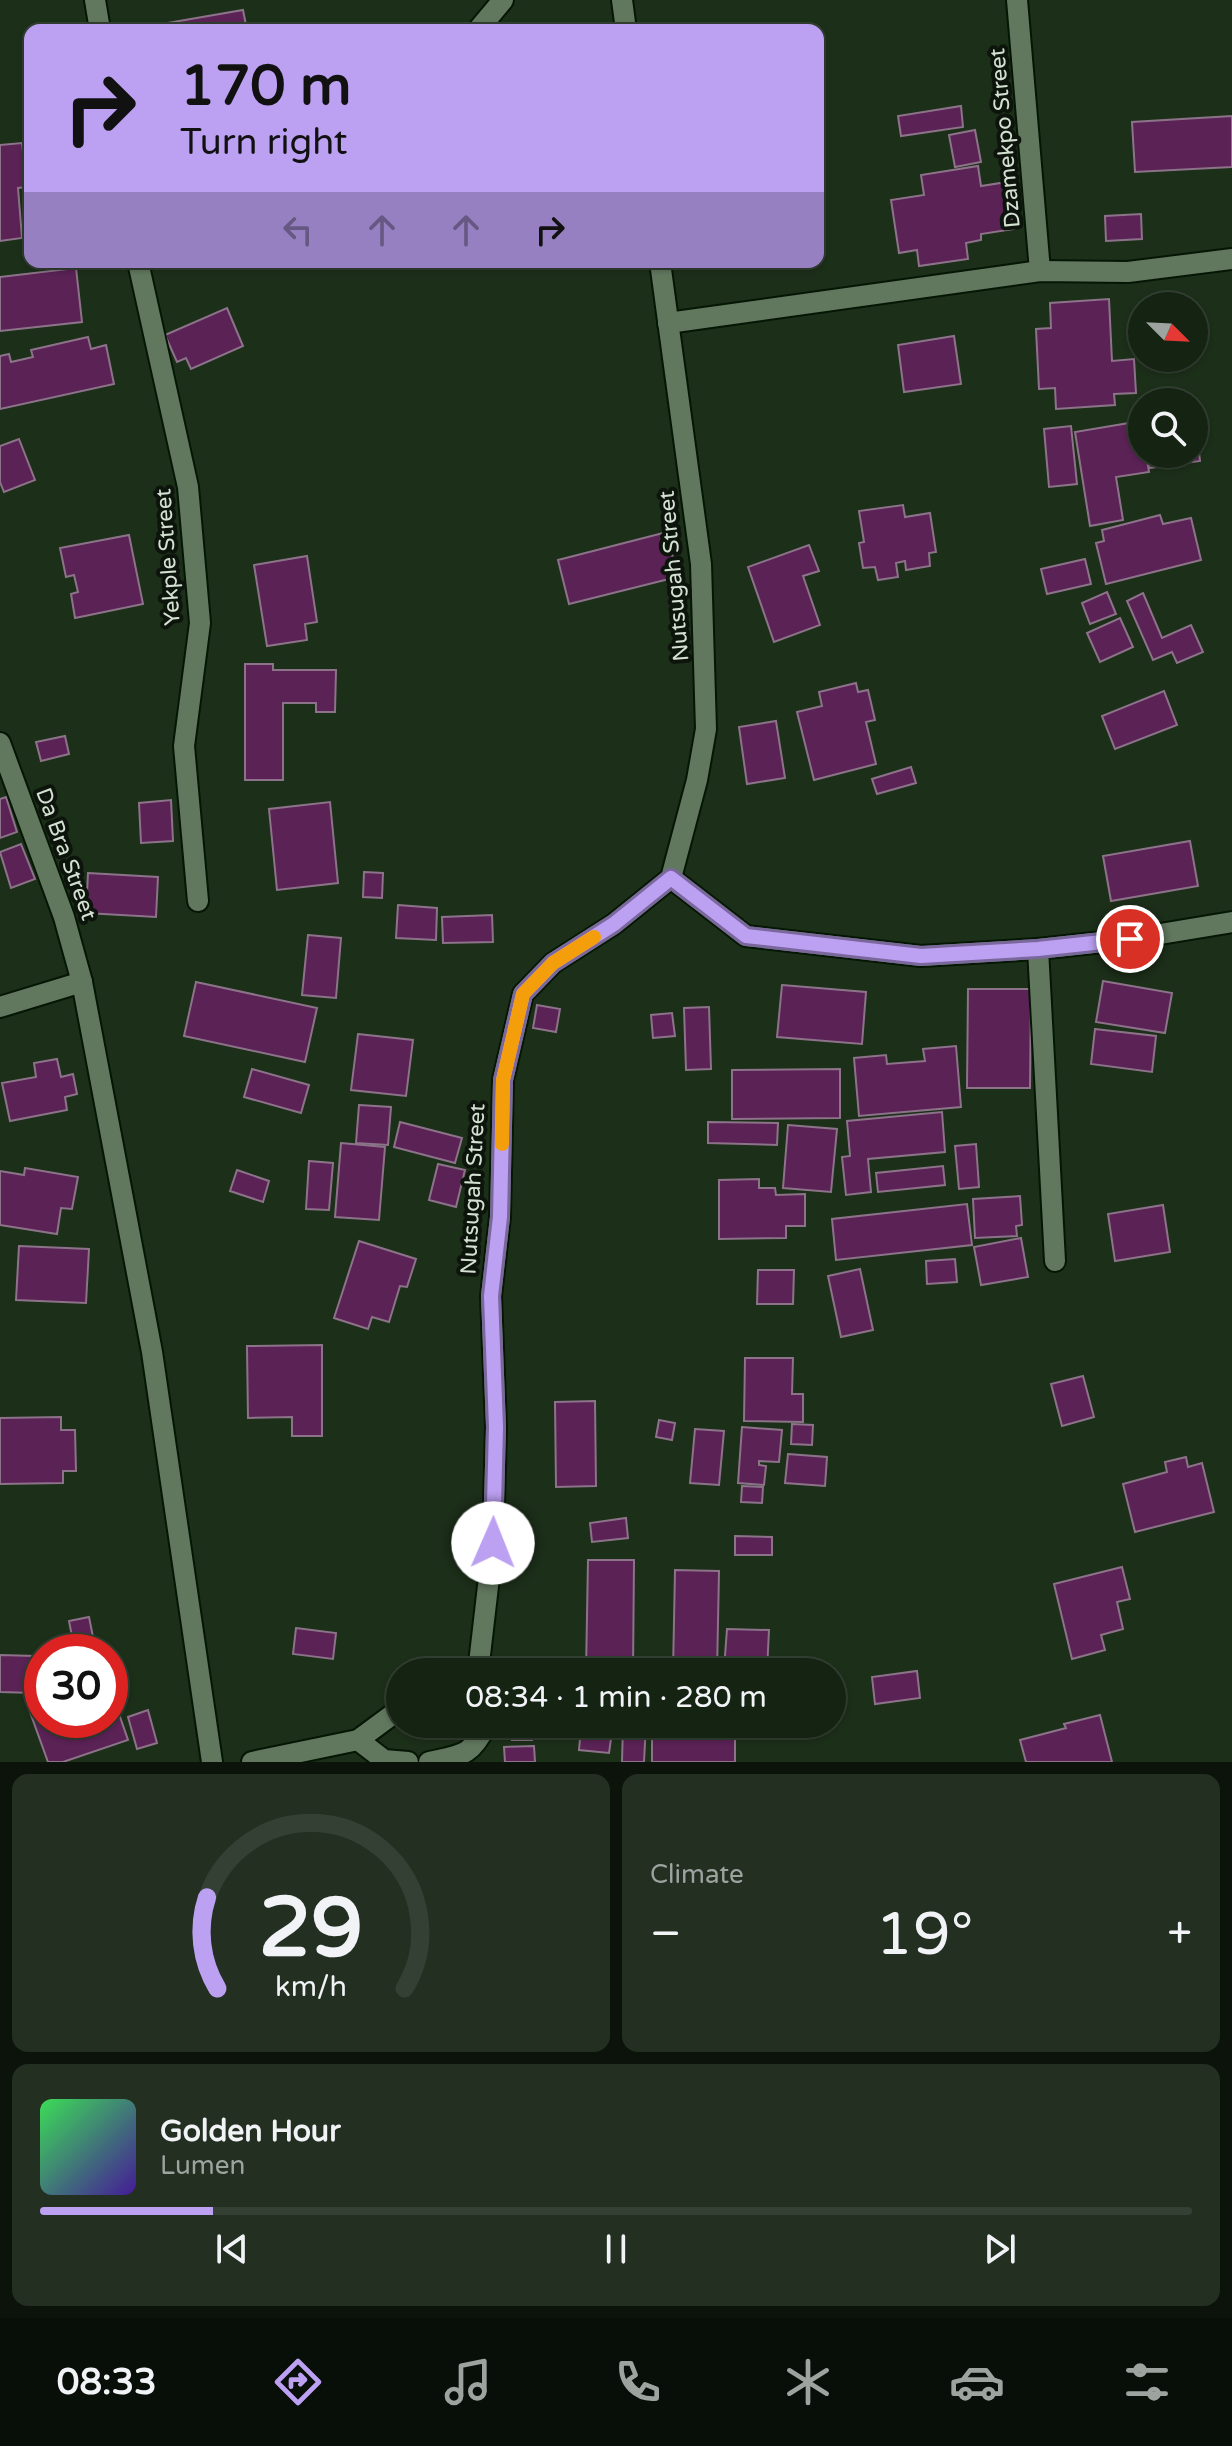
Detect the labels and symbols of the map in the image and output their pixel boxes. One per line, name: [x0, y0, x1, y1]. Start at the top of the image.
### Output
street label: Dzamekpo Street: [984, 47, 1026, 229]
north arrow: [1128, 292, 1208, 372]
street label: Yekple Street: [150, 488, 186, 626]
street label: Nutsugah Street: [654, 489, 694, 663]
street label: Da Bra Street: [30, 784, 102, 924]
pin: [1096, 905, 1164, 973]
street label: Nutsugah Street: [456, 1103, 490, 1275]
position arrow: [451, 1501, 535, 1585]
speed limit sign: 30: [24, 1634, 128, 1738]

